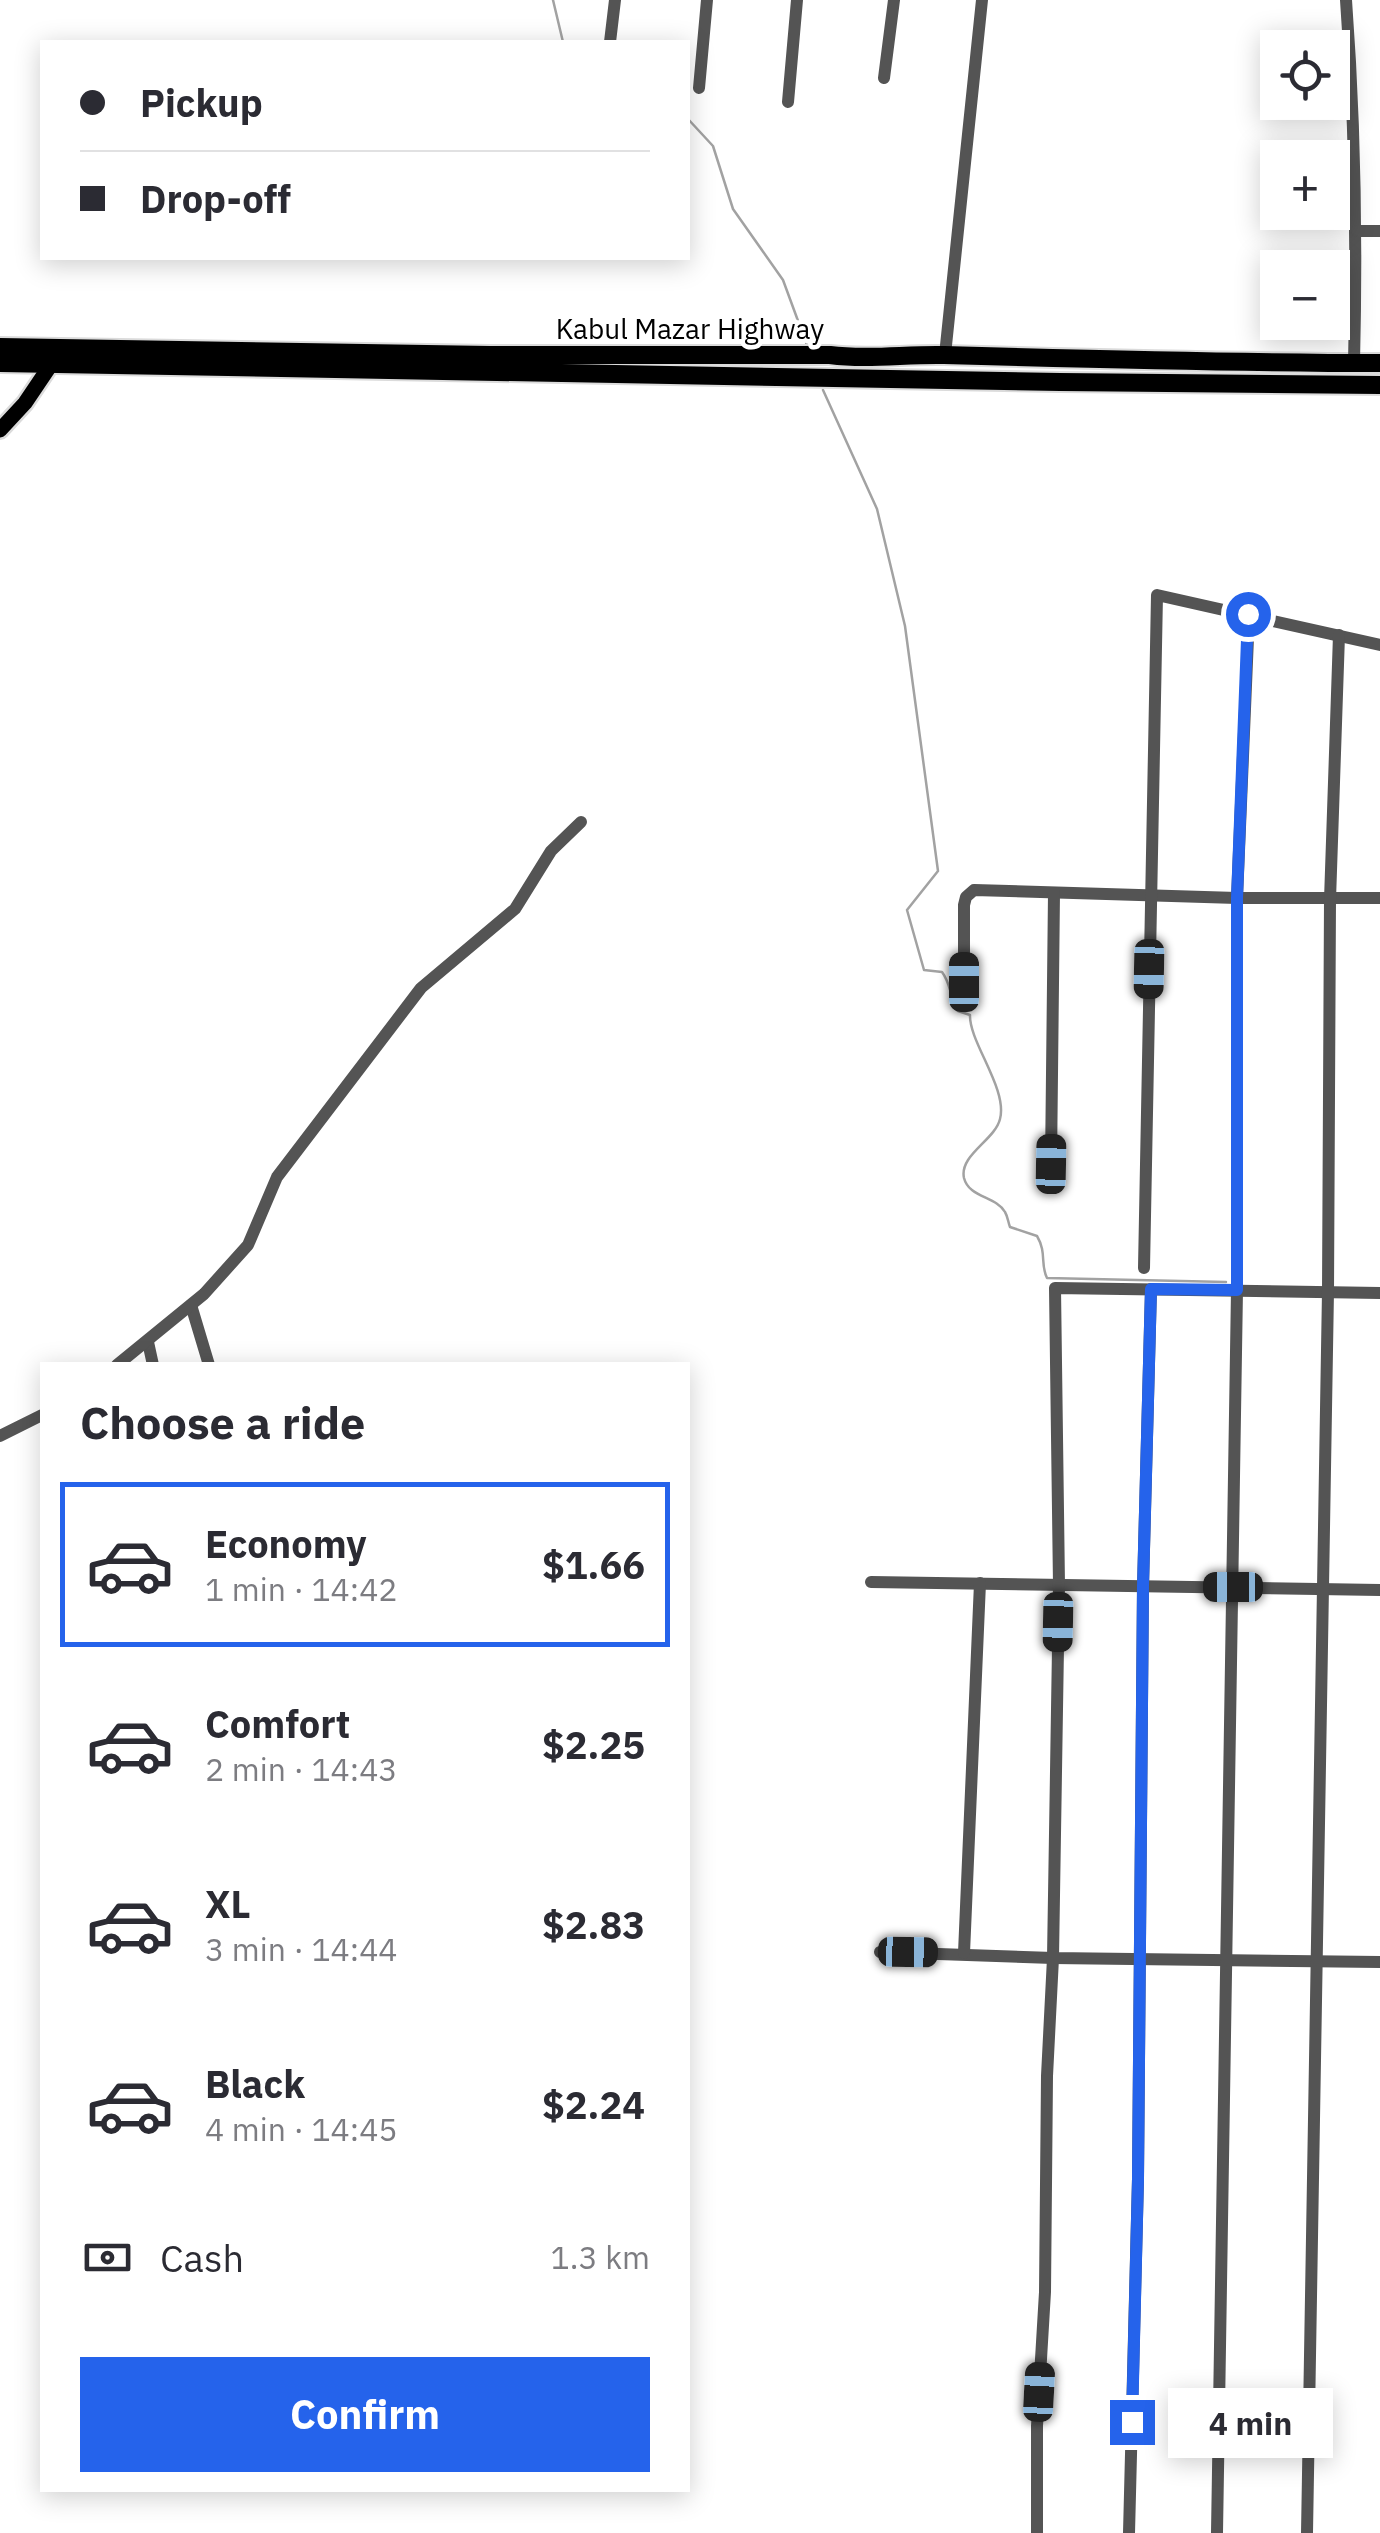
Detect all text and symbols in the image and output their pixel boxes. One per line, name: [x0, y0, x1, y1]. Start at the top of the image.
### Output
map controls: [1260, 30, 1350, 340]
button: locate: [1260, 30, 1350, 120]
text: Pickup: [140, 78, 263, 127]
button: +: [1260, 140, 1350, 230]
text: Drop-off: [140, 174, 291, 223]
button: −: [1260, 250, 1350, 340]
street label: Kabul Mazar Highway: [556, 310, 824, 347]
route start: [1226, 592, 1271, 637]
car: [1133, 939, 1165, 999]
car: [949, 952, 979, 1012]
car: [1035, 1134, 1067, 1194]
text: Choose a ride: [80, 1393, 365, 1451]
text: Economy: [205, 1519, 367, 1568]
icon: car: [85, 1520, 175, 1610]
text: $1.66: [542, 1540, 645, 1589]
text: 1 min · 14:42: [205, 1568, 398, 1610]
car: [1203, 1572, 1263, 1602]
car: [1042, 1592, 1074, 1652]
text: Comfort: [205, 1699, 350, 1748]
icon: car: [85, 1700, 175, 1790]
text: $2.25: [542, 1720, 645, 1769]
text: 2 min · 14:43: [205, 1748, 398, 1790]
text: XL: [205, 1879, 251, 1928]
icon: car: [85, 1880, 175, 1970]
text: $2.83: [542, 1900, 645, 1949]
text: 3 min · 14:44: [205, 1928, 398, 1970]
car: [878, 1936, 938, 1968]
text: Black: [205, 2059, 305, 2108]
icon: car: [85, 2060, 175, 2150]
text: $2.24: [542, 2080, 645, 2129]
text: 4 min · 14:45: [205, 2108, 398, 2150]
icon: cash: [80, 2230, 135, 2285]
text: Cash: [160, 2233, 244, 2282]
text: 1.3 km: [551, 2236, 650, 2278]
button: Confirm: [80, 2357, 650, 2472]
car: [1022, 2361, 1056, 2423]
callout: 4 min: [1167, 2387, 1332, 2457]
route end: [1110, 2400, 1155, 2445]
text: 4 min: [1209, 2402, 1292, 2444]

